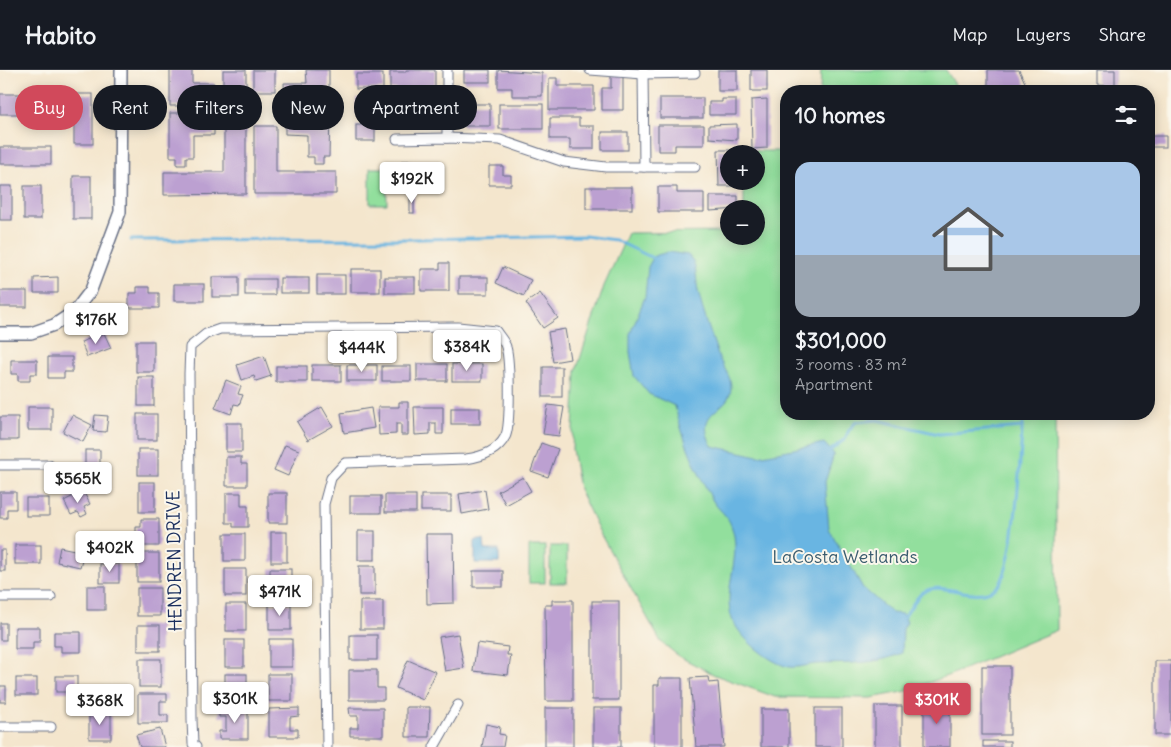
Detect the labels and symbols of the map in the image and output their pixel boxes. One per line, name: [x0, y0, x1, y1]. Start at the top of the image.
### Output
pin: $192K: [377, 162, 447, 204]
pin: $176K: [61, 302, 131, 345]
pin: $444K: [327, 330, 397, 373]
pin: $384K: [432, 330, 502, 372]
pin: $565K: [43, 462, 113, 504]
street label: HENDREN DRIVE: [161, 490, 187, 632]
pin: $402K: [75, 530, 145, 573]
park label: LaCosta Wetlands: [772, 545, 918, 568]
pin: $471K: [245, 574, 315, 617]
pin: $301K: [200, 682, 270, 724]
pin: $301K: [902, 682, 972, 725]
pin: $368K: [65, 684, 135, 726]

